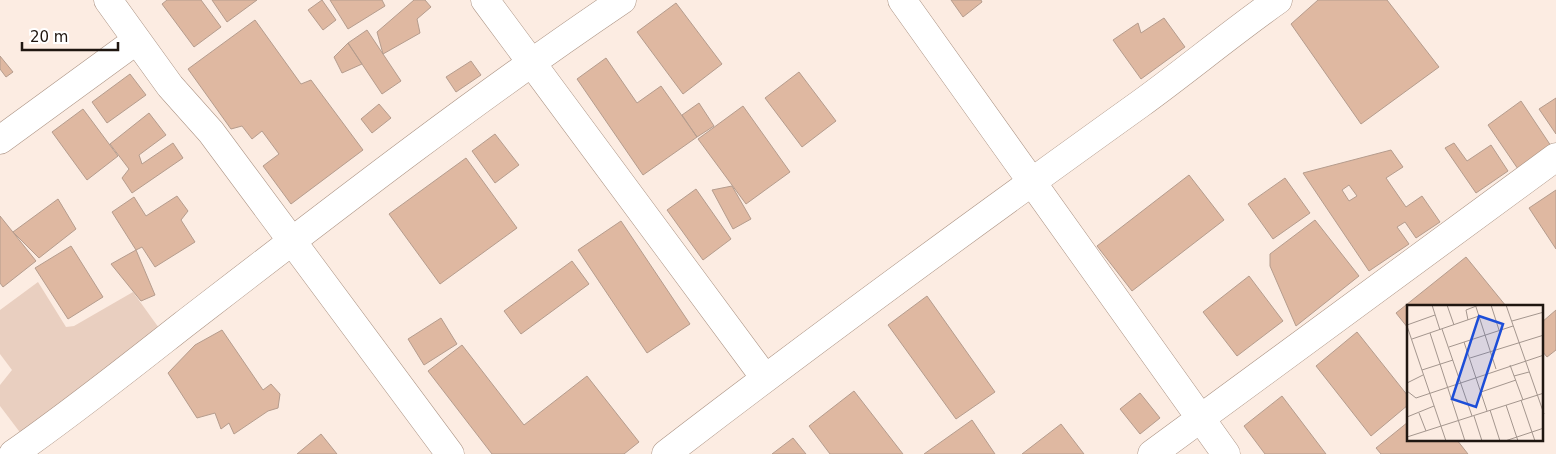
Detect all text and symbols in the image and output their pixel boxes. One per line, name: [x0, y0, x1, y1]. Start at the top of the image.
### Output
scale bar: [22, 20, 119, 52]
text: 20 m: [30, 28, 68, 46]
inset map: [1407, 305, 1544, 442]

